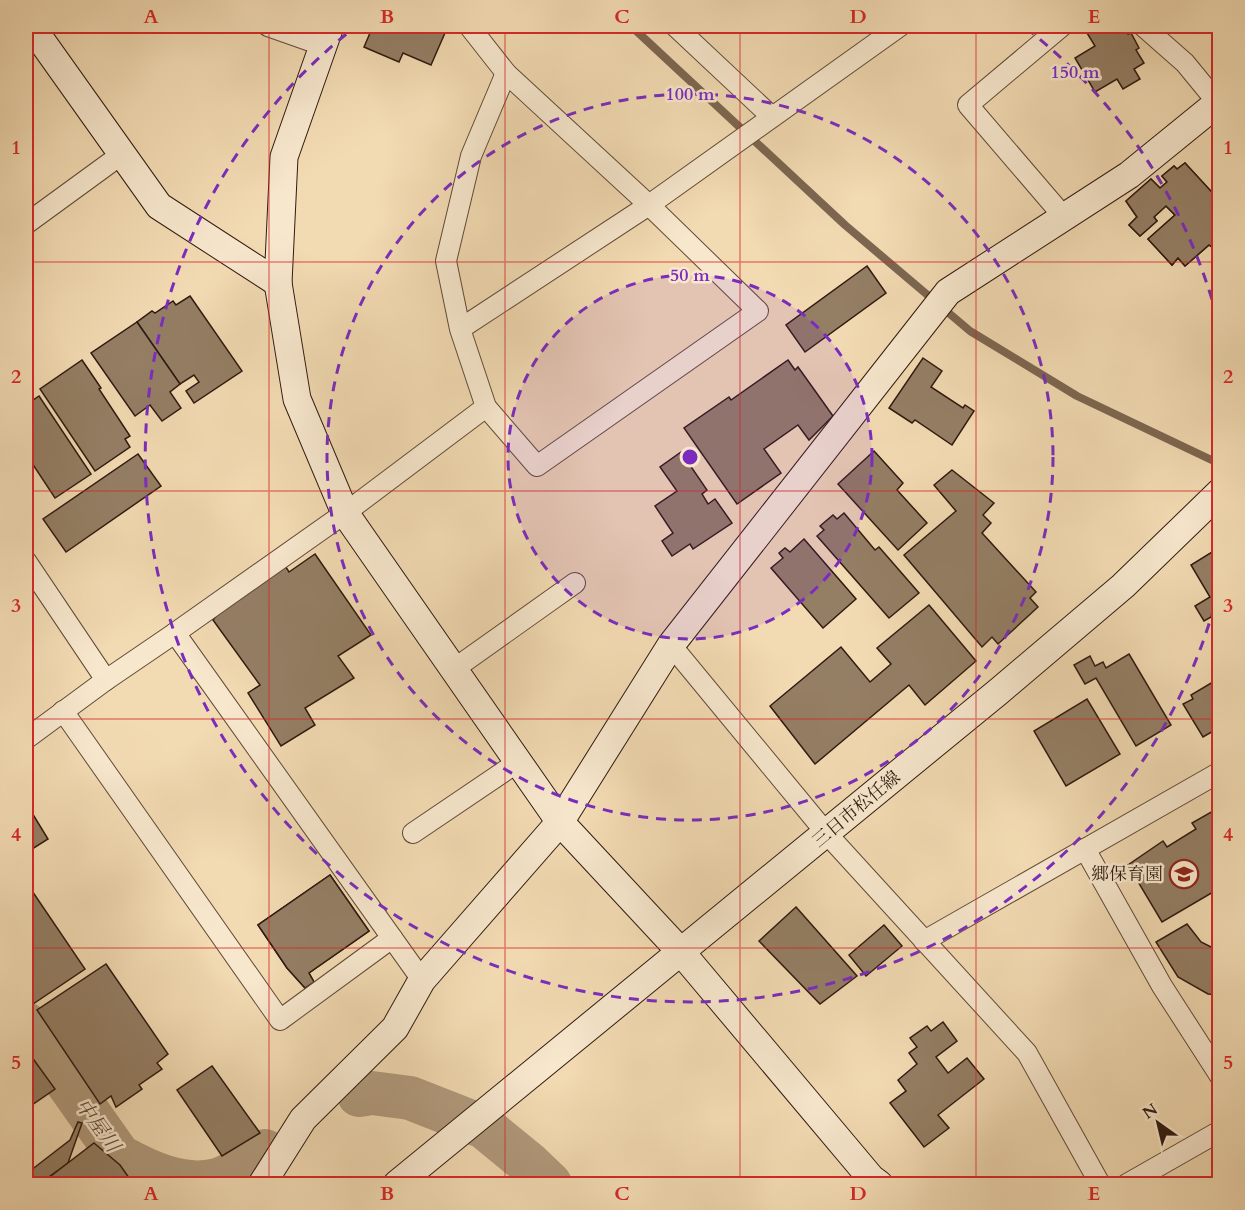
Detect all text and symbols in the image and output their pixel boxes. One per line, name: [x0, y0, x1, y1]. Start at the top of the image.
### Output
text: A: [143, 3, 159, 30]
text: B: [380, 3, 394, 30]
text: C: [614, 3, 630, 30]
text: D: [849, 3, 867, 30]
text: E: [1088, 3, 1100, 30]
text: 150 m: [1050, 60, 1100, 85]
text: 100 m: [665, 82, 715, 107]
text: 1: [11, 134, 21, 161]
text: 1: [1223, 134, 1233, 161]
text: 50 m: [670, 263, 710, 288]
text: 2: [11, 363, 21, 390]
text: 2: [1223, 363, 1233, 390]
centre of rings: [680, 447, 700, 467]
text: 3: [11, 592, 21, 619]
text: 3: [1223, 592, 1233, 619]
street label: 三日市松任線: [807, 765, 906, 854]
text: 4: [11, 821, 21, 848]
text: 4: [1223, 821, 1233, 848]
school or university icon: 郷保育園: [1168, 858, 1200, 890]
place label: 郷保育園: [1091, 862, 1163, 887]
text: 5: [11, 1049, 21, 1076]
text: 5: [1223, 1049, 1233, 1076]
water label: 中屋川: [69, 1093, 127, 1159]
north arrow: [1128, 1093, 1188, 1153]
text: N: [1138, 1098, 1162, 1124]
text: A: [143, 1180, 159, 1207]
text: B: [380, 1180, 394, 1207]
text: C: [614, 1180, 630, 1207]
text: D: [849, 1180, 867, 1207]
text: E: [1088, 1180, 1100, 1207]

